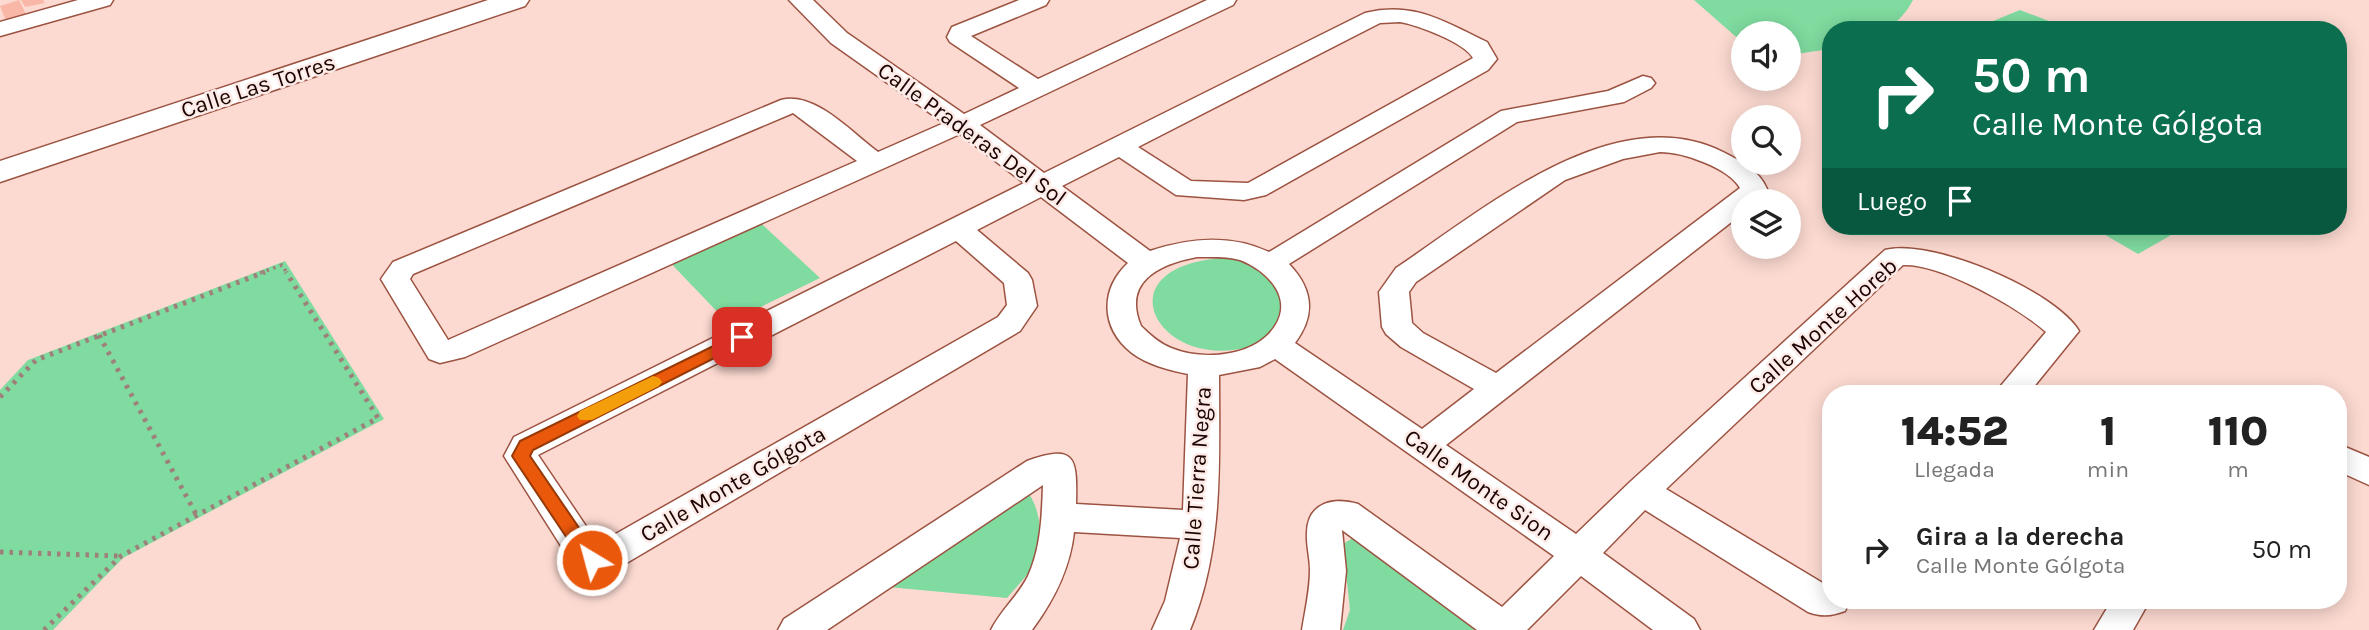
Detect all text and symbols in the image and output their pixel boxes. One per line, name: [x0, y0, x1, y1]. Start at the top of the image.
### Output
map controls: [1731, 21, 1801, 259]
button: sound: [1731, 21, 1801, 91]
text: 50 m: [1972, 47, 2090, 104]
street label: Calle Las Torres: [177, 48, 339, 124]
icon: right: [1857, 49, 1948, 140]
street label: Calle Praderas Del Sol: [872, 57, 1072, 211]
button: search: [1731, 105, 1801, 175]
text: Calle Monte Gólgota: [1972, 106, 2263, 143]
icon: arrive: [1941, 182, 1979, 220]
text: Luego: [1857, 186, 1927, 217]
button: layers: [1731, 189, 1801, 259]
street label: Calle Monte Horeb: [1743, 252, 1903, 400]
pin: [712, 307, 772, 367]
icon: arrive: [723, 318, 761, 356]
street label: Calle Tierra Negra: [1177, 386, 1217, 570]
text: 14:52: [1901, 406, 2008, 456]
text: 1: [2100, 406, 2116, 456]
text: 110: [2208, 406, 2268, 456]
street label: Calle Monte Gólgota: [636, 420, 830, 548]
street label: Calle Monte Sion: [1399, 423, 1559, 547]
text: Llegada: [1914, 456, 1995, 483]
text: min: [2087, 456, 2129, 483]
text: m: [2227, 456, 2249, 483]
text: Gira a la derecha: [1916, 521, 2125, 552]
position arrow: [555, 523, 629, 597]
icon: right: [1857, 531, 1895, 569]
text: 50 m: [2251, 534, 2312, 565]
text: Calle Monte Gólgota: [1916, 552, 2125, 579]

